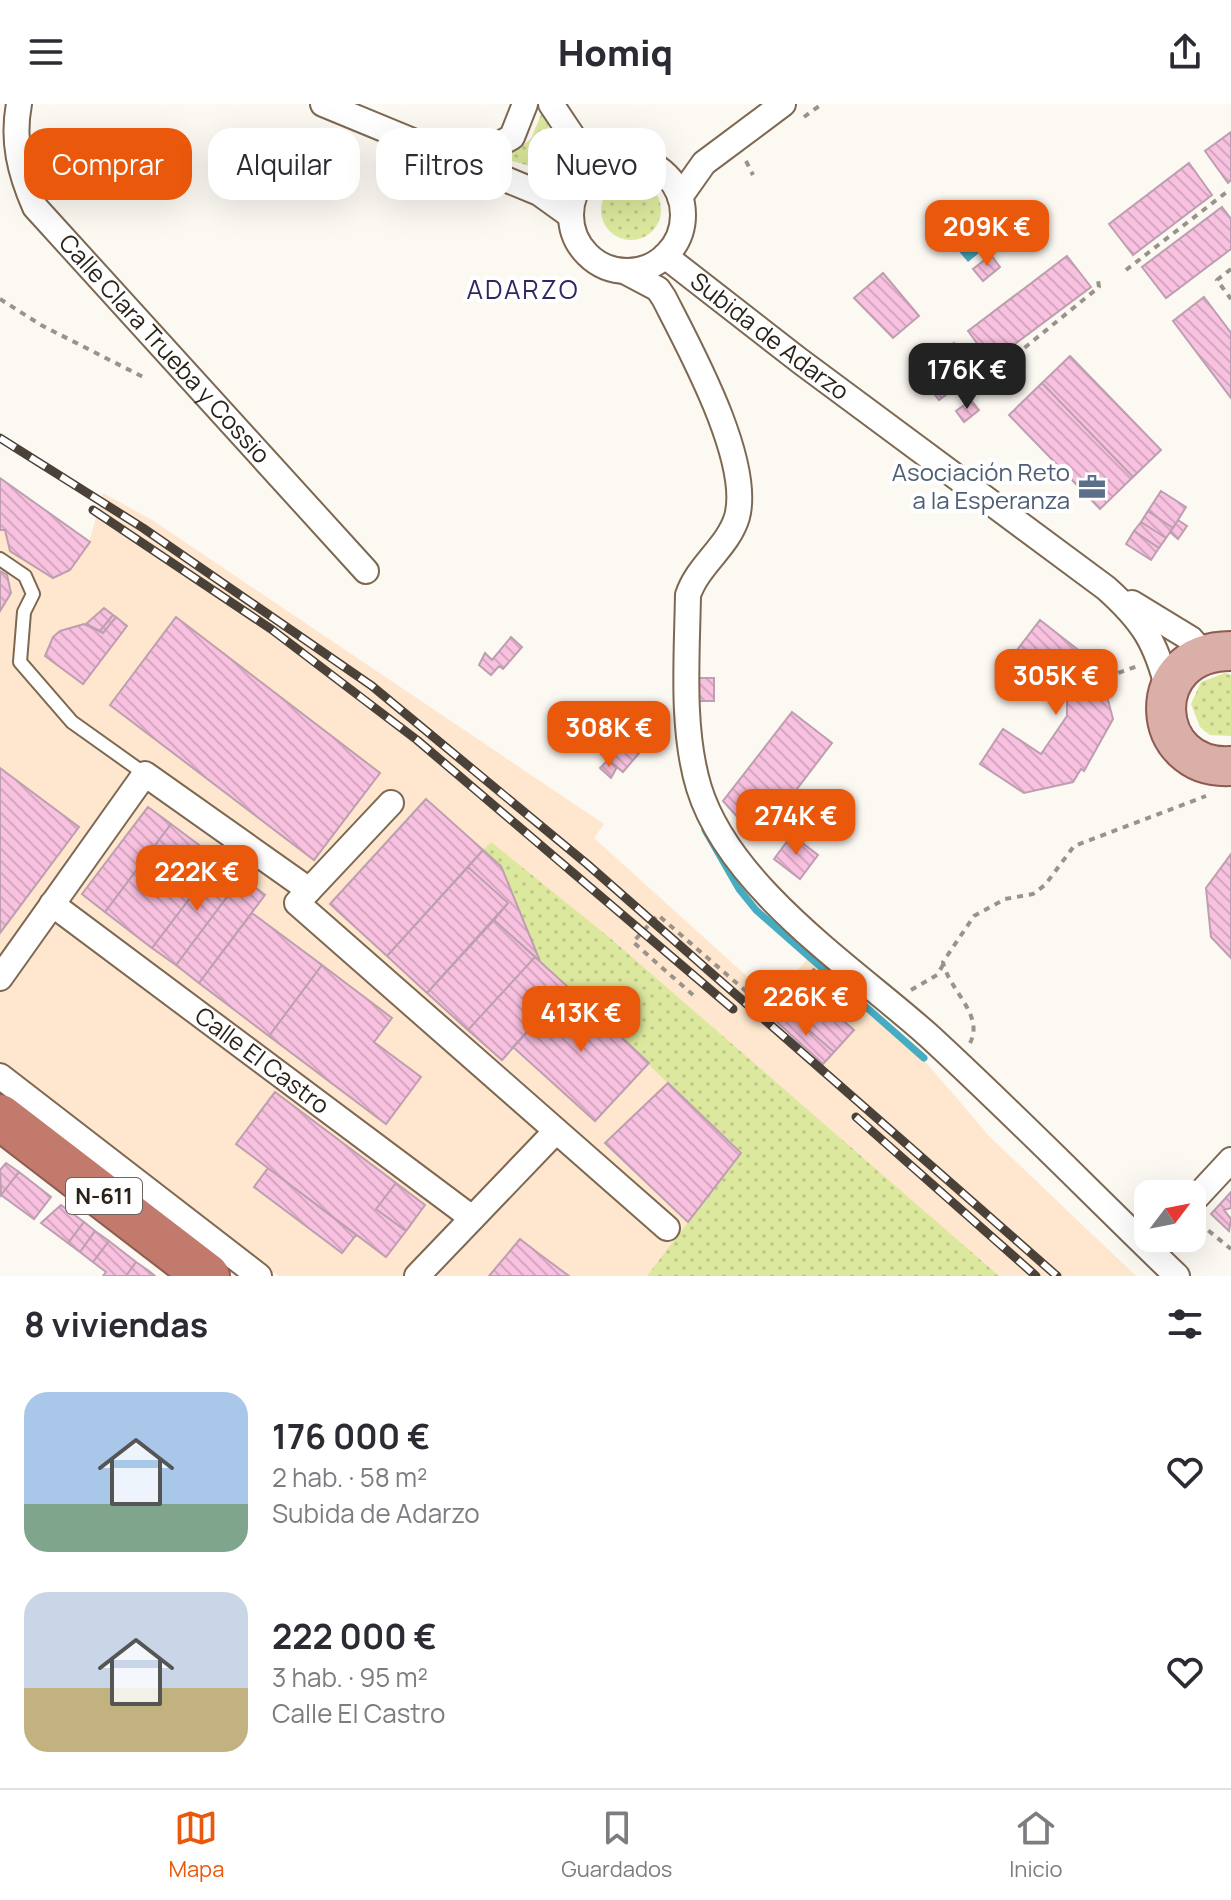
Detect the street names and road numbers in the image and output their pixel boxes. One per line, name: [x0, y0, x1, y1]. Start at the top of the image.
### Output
street label: Calle Clara Trueba y Cossio: [52, 226, 278, 470]
street label: Subida de Adarzo: [684, 264, 856, 407]
street label: Calle El Castro: [189, 999, 337, 1121]
road number: N-611: [66, 1178, 142, 1214]

